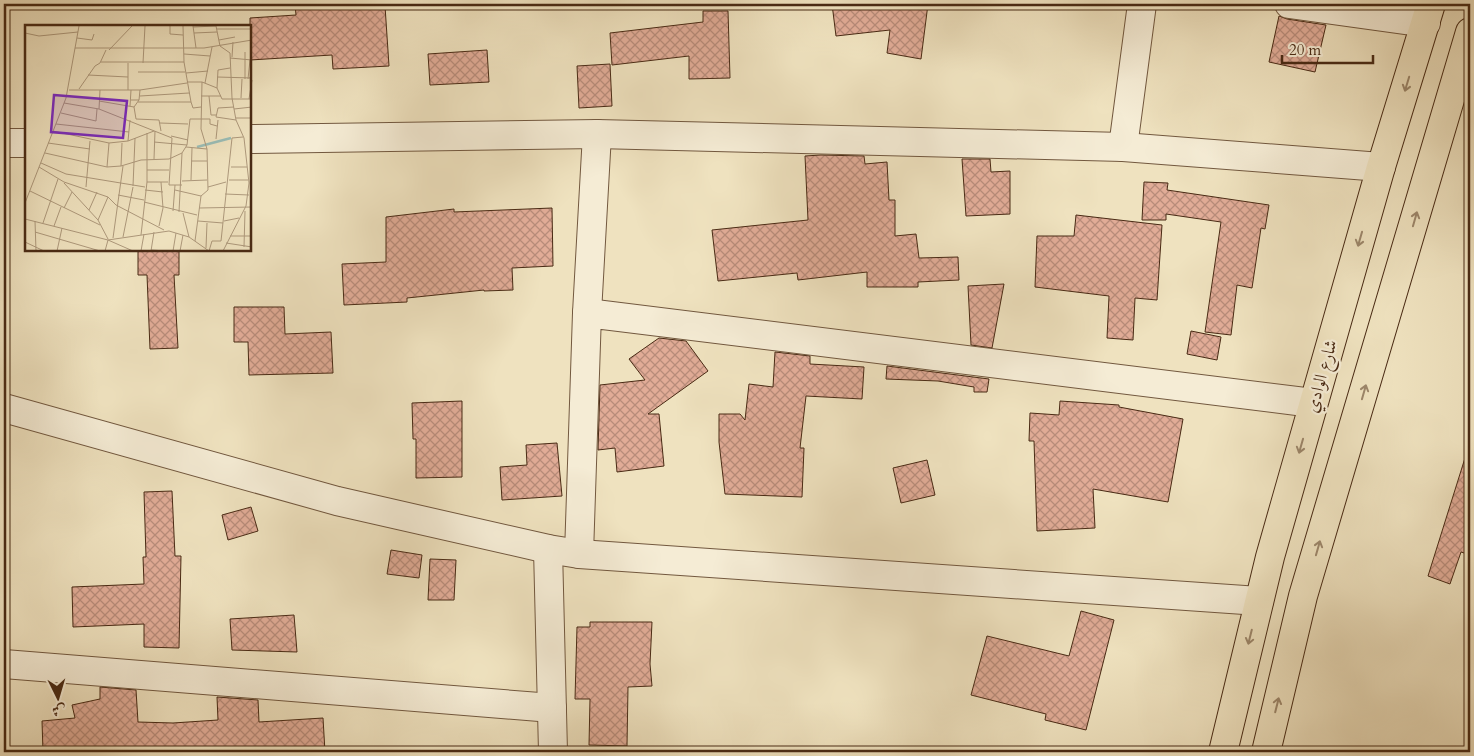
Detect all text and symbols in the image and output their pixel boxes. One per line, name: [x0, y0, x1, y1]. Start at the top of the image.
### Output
inset map: [25, 25, 251, 251]
scale bar: [1282, 32, 1373, 64]
text: 20 m: [1289, 40, 1321, 60]
one-way arrow: [1401, 75, 1411, 91]
one-way arrow: [1410, 212, 1420, 228]
one-way arrow: [1355, 231, 1364, 247]
street label: شارع الوادي: [1299, 337, 1346, 416]
one-way arrow: [1359, 384, 1369, 400]
one-way arrow: [1296, 438, 1306, 454]
one-way arrow: [1313, 540, 1323, 556]
one-way arrow: [1245, 629, 1254, 645]
north arrow: [32, 674, 82, 724]
one-way arrow: [1273, 697, 1282, 713]
text: ش: [51, 700, 67, 721]

